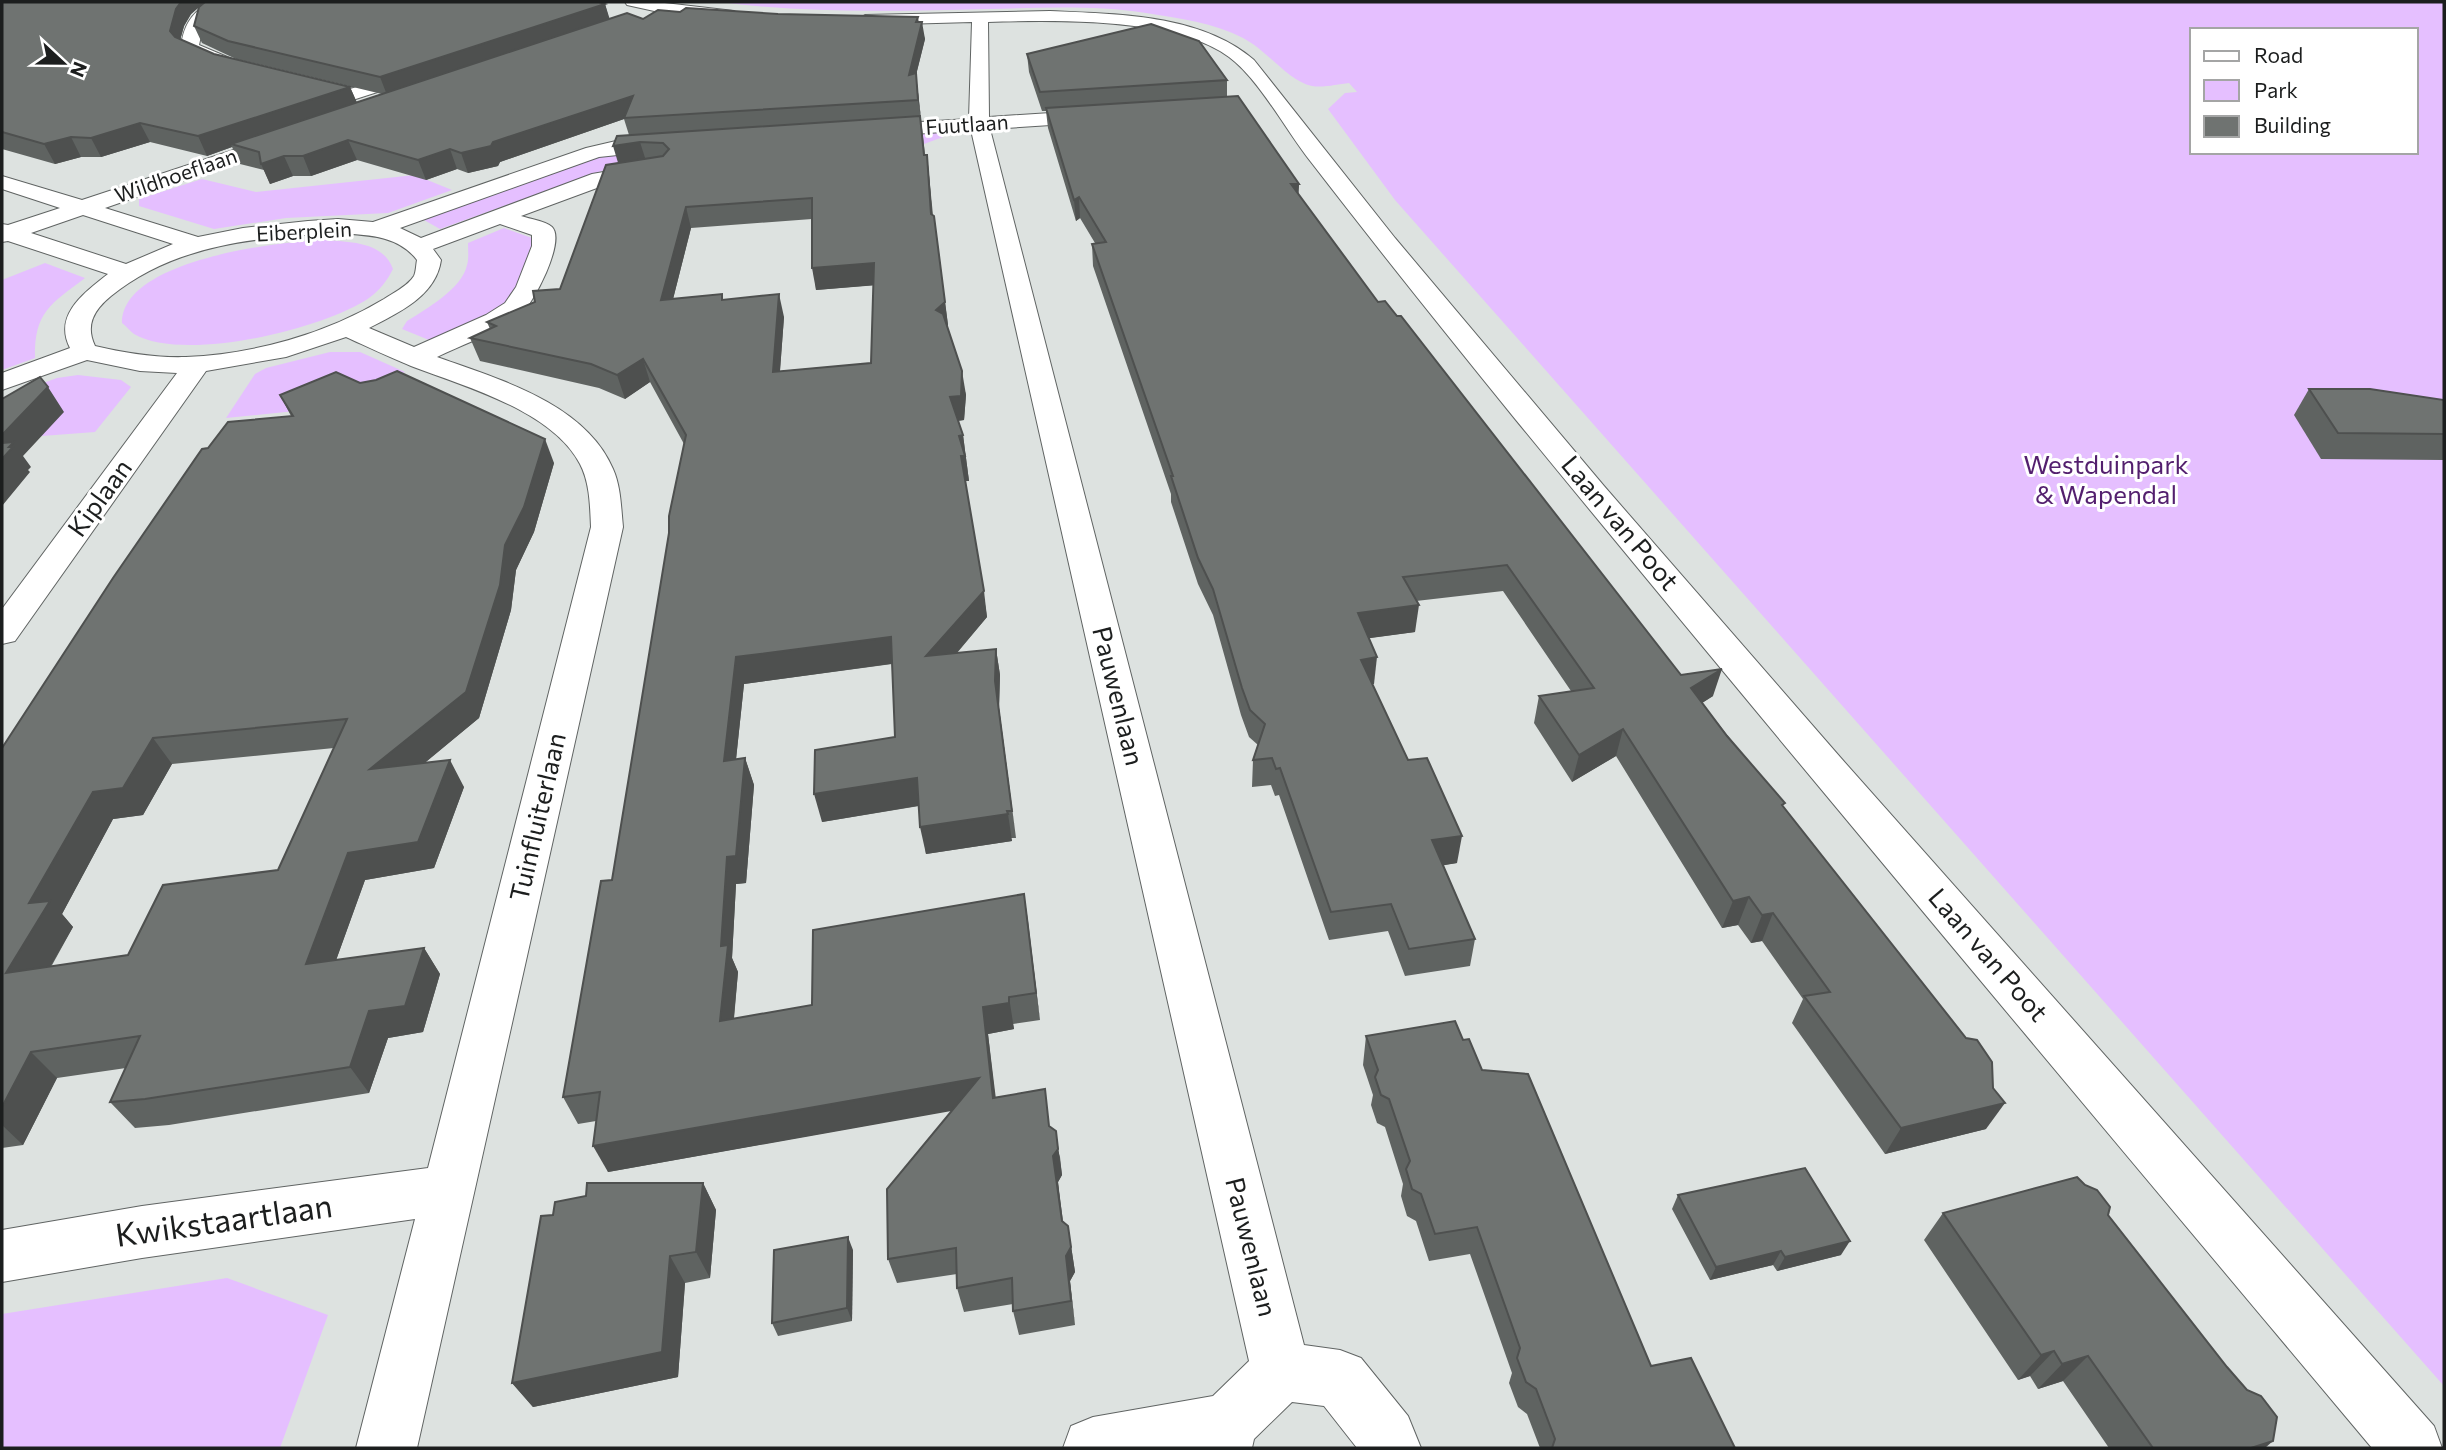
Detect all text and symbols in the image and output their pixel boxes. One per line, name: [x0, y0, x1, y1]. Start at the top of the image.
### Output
north arrow: [28, 28, 98, 98]
legend: [2190, 28, 2418, 154]
text: Road: [2254, 42, 2303, 67]
text: N: [66, 59, 93, 80]
text: Park: [2254, 77, 2298, 102]
street label: Fuutlaan: [925, 108, 1009, 139]
text: Building: [2254, 112, 2331, 137]
street label: Wildhoeflaan: [111, 142, 240, 207]
street label: Eiberplein: [255, 216, 353, 245]
park label: Westduinpark & Wapendal: [2023, 448, 2189, 509]
street label: Laan van Poot: [1556, 449, 1686, 596]
street label: Kiplaan: [60, 452, 137, 542]
street label: Pauwenlaan: [1087, 623, 1152, 768]
street label: Tuinfluiterlaan: [502, 729, 571, 904]
street label: Laan van Poot: [1923, 881, 2055, 1027]
street label: Pauwenlaan: [1220, 1174, 1285, 1319]
street label: Kwikstaartlaan: [113, 1184, 335, 1254]

